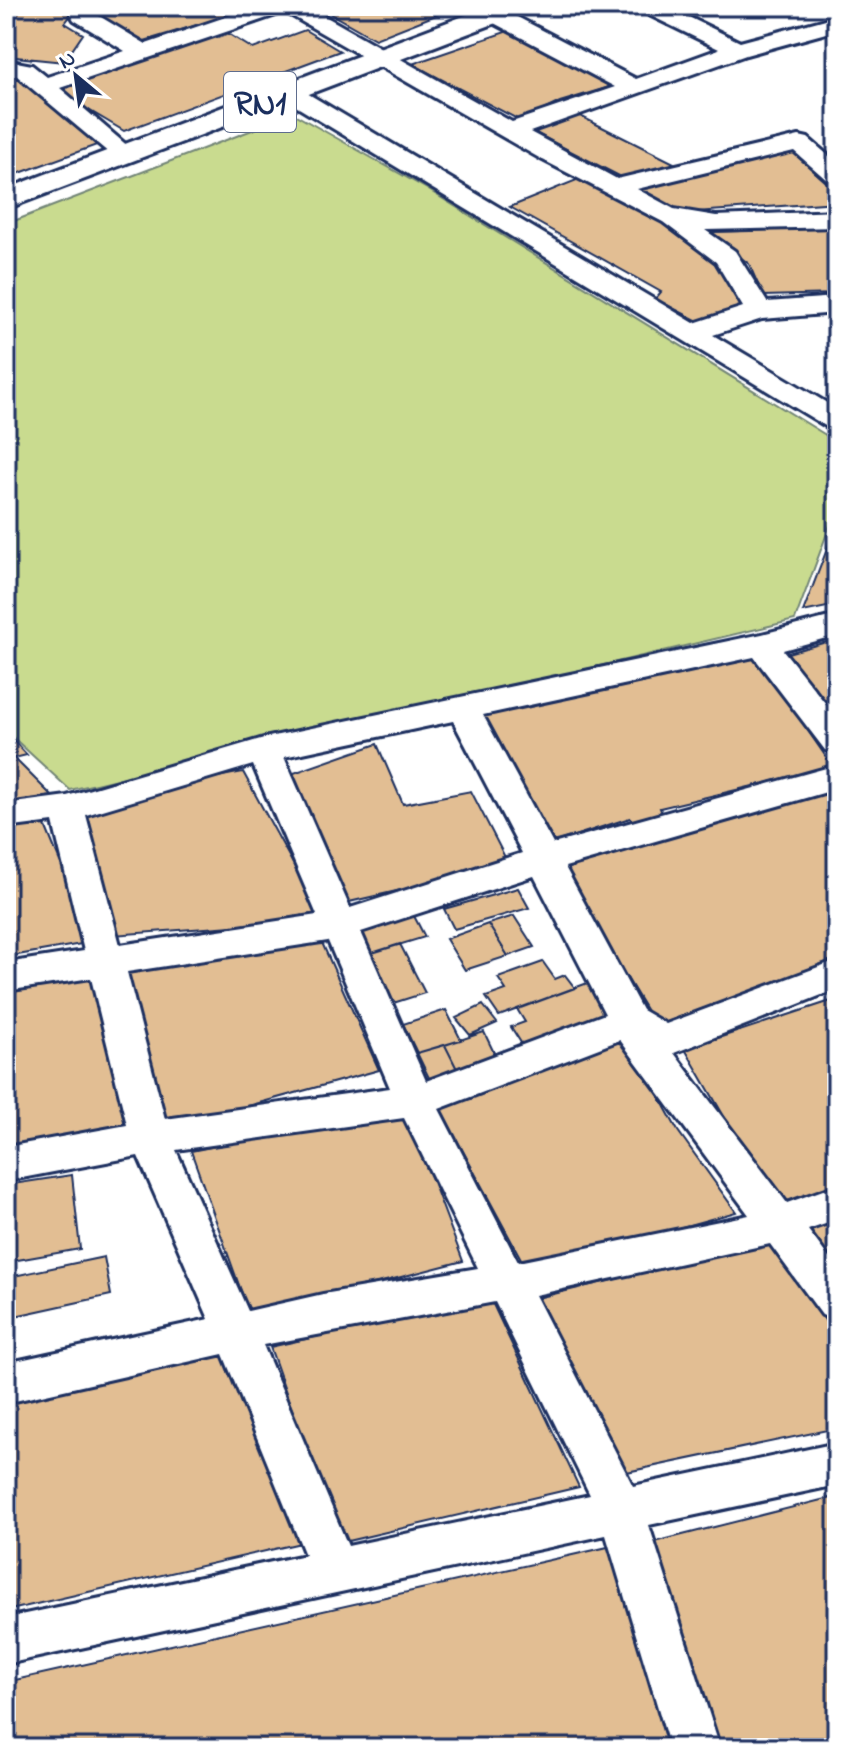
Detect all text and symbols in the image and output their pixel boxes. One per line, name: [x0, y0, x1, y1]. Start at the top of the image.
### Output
north arrow: [36, 36, 116, 116]
text: N: [54, 44, 82, 79]
road number: RN1: [224, 72, 296, 132]

